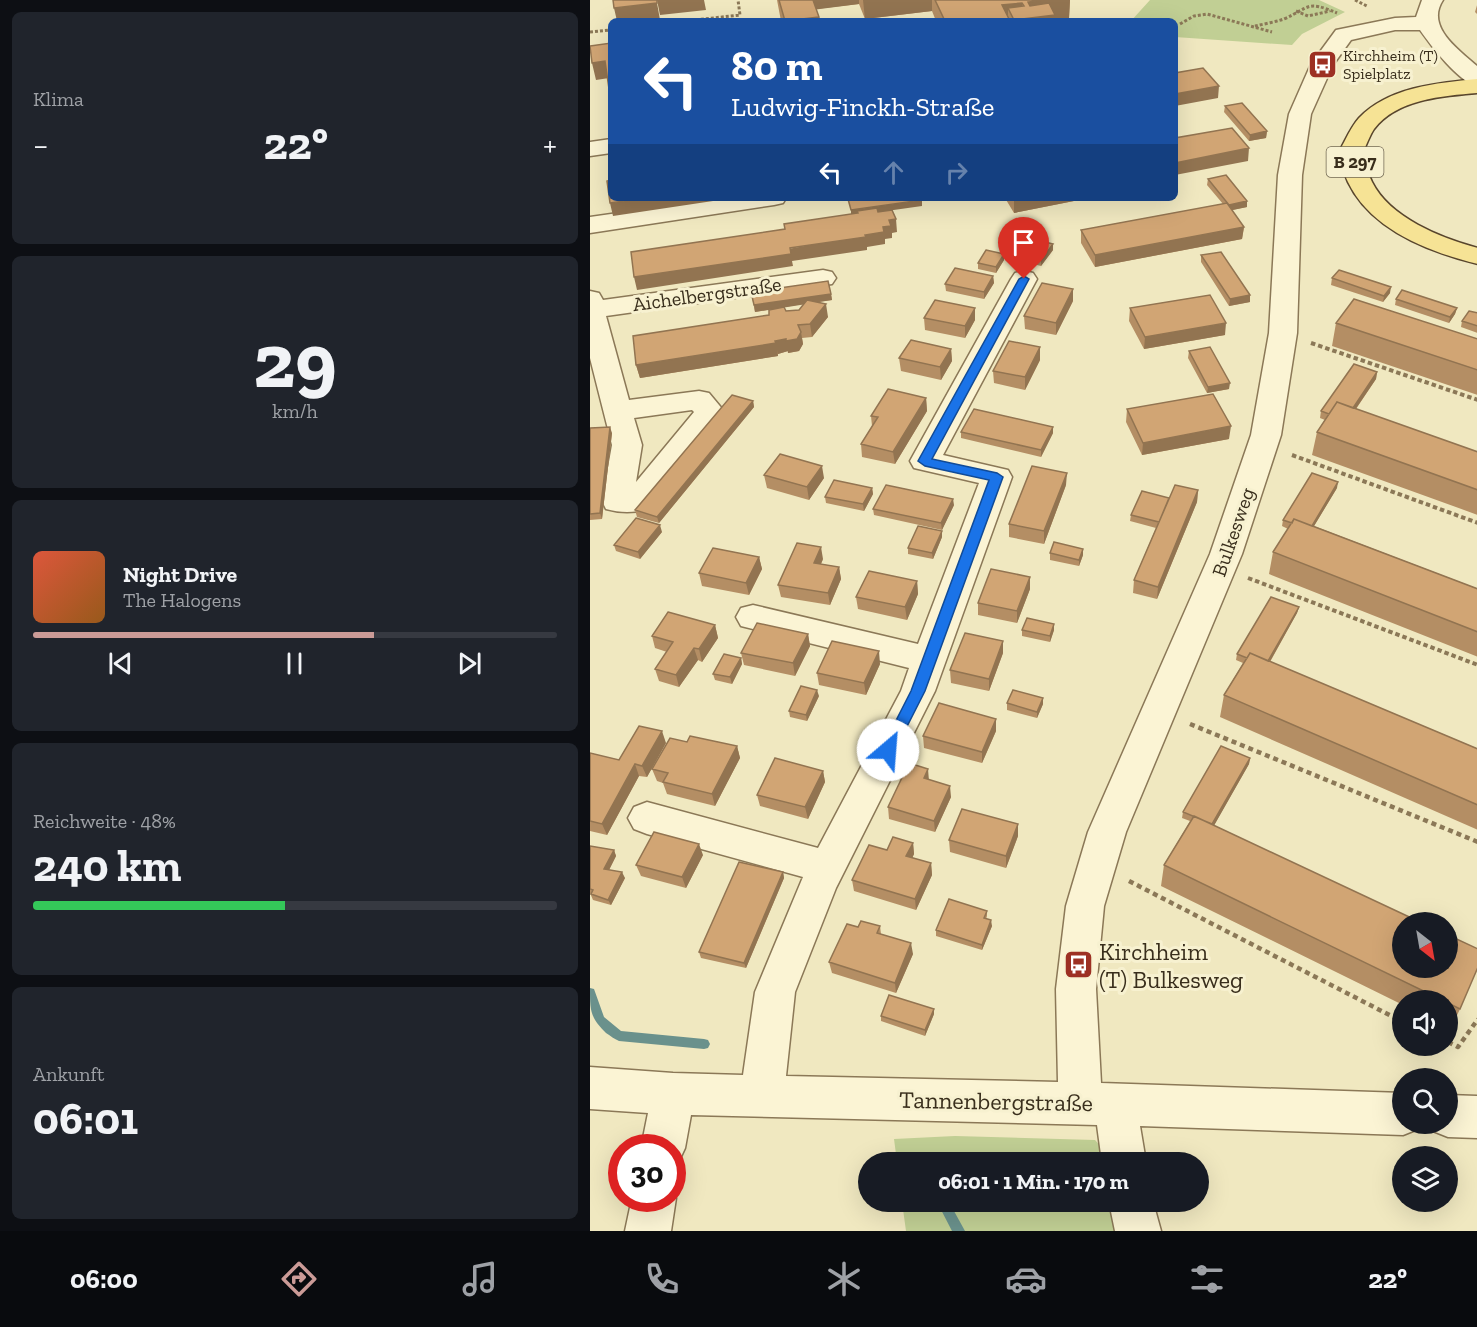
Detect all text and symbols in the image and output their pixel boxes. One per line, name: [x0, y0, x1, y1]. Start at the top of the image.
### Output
text: 80 m: [731, 40, 822, 91]
icon: left: [632, 42, 710, 120]
place label: Kirchheim (T) Spielplatz: [1343, 46, 1438, 83]
bus stop icon: Kirchheim (T) Spielplatz: [1306, 48, 1338, 80]
text: Klima: [33, 87, 84, 111]
text: Ludwig-Finckh-Straße: [731, 91, 995, 123]
text: 22°: [263, 117, 328, 171]
text: −: [33, 125, 48, 164]
text: +: [543, 125, 557, 164]
road number: B 297: [1326, 147, 1384, 177]
icon: left: [814, 156, 847, 189]
icon: ahead: [877, 156, 910, 189]
icon: right: [940, 156, 973, 189]
pin: [998, 217, 1049, 279]
icon: arrive: [1007, 226, 1040, 259]
street label: Aichelbergstraße: [631, 272, 783, 316]
text: 29: [253, 313, 337, 407]
text: km/h: [272, 399, 318, 423]
street label: Bulkesweg: [1207, 484, 1259, 580]
text: Night Drive: [123, 561, 237, 588]
text: The Halogens: [123, 588, 241, 612]
icon: previous: [104, 647, 137, 680]
icon: pause: [278, 647, 311, 680]
icon: next: [453, 647, 486, 680]
position arrow: [856, 718, 920, 782]
text: Reichweite · 48%: [33, 809, 176, 833]
text: 240 km: [33, 839, 181, 893]
north arrow: [1392, 912, 1458, 978]
map controls: [1392, 912, 1458, 1212]
place label: Kirchheim (T) Bulkesweg: [1099, 937, 1243, 994]
bus stop icon: Kirchheim (T) Bulkesweg: [1062, 949, 1094, 981]
button: sound: [1392, 990, 1458, 1056]
text: Ankunft: [33, 1062, 104, 1086]
button: search: [1392, 1068, 1458, 1134]
street label: Tannenbergstraße: [899, 1085, 1093, 1117]
text: 06:01: [33, 1092, 138, 1146]
speed limit sign: 30: [608, 1134, 686, 1212]
button: layers: [1392, 1146, 1458, 1212]
text: 06:01 · 1 Min. · 170 m: [938, 1168, 1129, 1195]
icon: directions: [278, 1258, 320, 1300]
icon: music: [459, 1258, 501, 1300]
icon: phone: [641, 1258, 683, 1300]
icon: climate: [823, 1258, 865, 1300]
icon: car: [1005, 1258, 1047, 1300]
icon: filters: [1186, 1258, 1228, 1300]
text: 06:00: [70, 1263, 138, 1295]
text: 22°: [1368, 1263, 1407, 1295]

